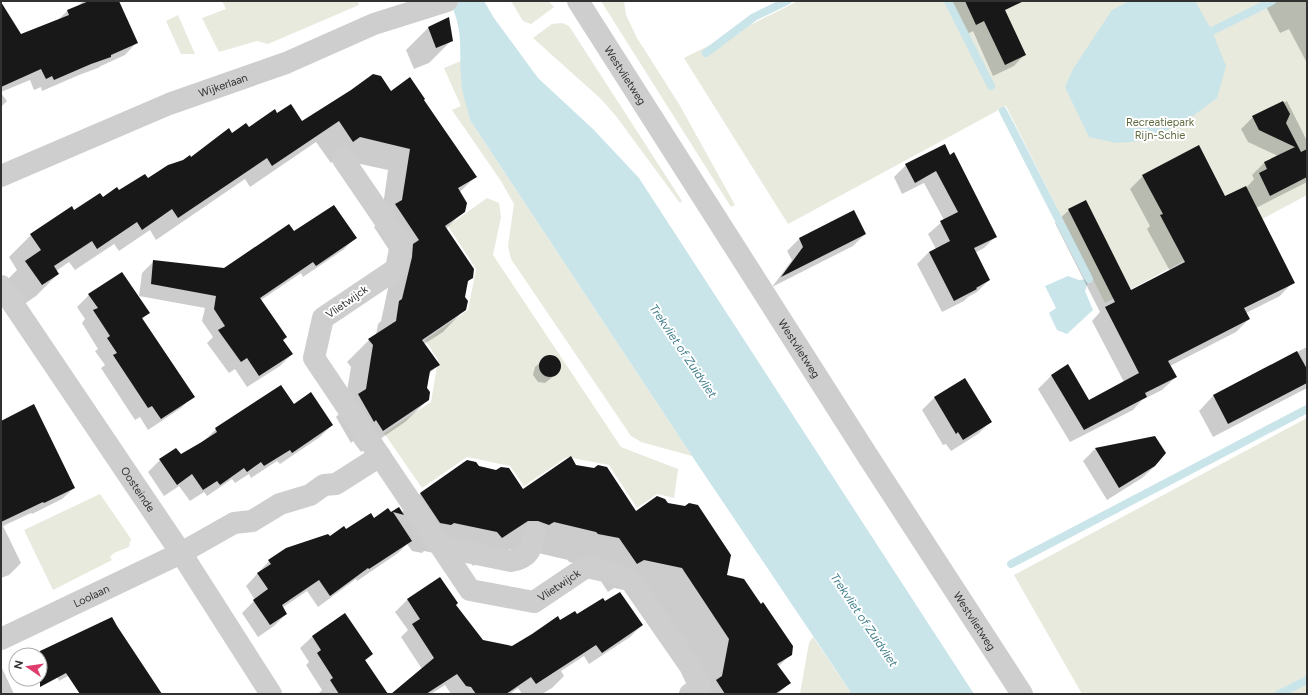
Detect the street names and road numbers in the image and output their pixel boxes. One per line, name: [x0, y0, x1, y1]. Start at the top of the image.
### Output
street label: Westvlietweg: [602, 43, 649, 107]
street label: Wijkerlaan: [197, 71, 249, 100]
street label: Vlietwijck: [324, 282, 371, 321]
street label: Westvlietweg: [776, 317, 823, 380]
street label: Oosteinde: [118, 464, 158, 514]
street label: Vlietwijck: [535, 566, 583, 604]
street label: Loolaan: [71, 582, 111, 610]
street label: Westvlietweg: [951, 589, 998, 653]

